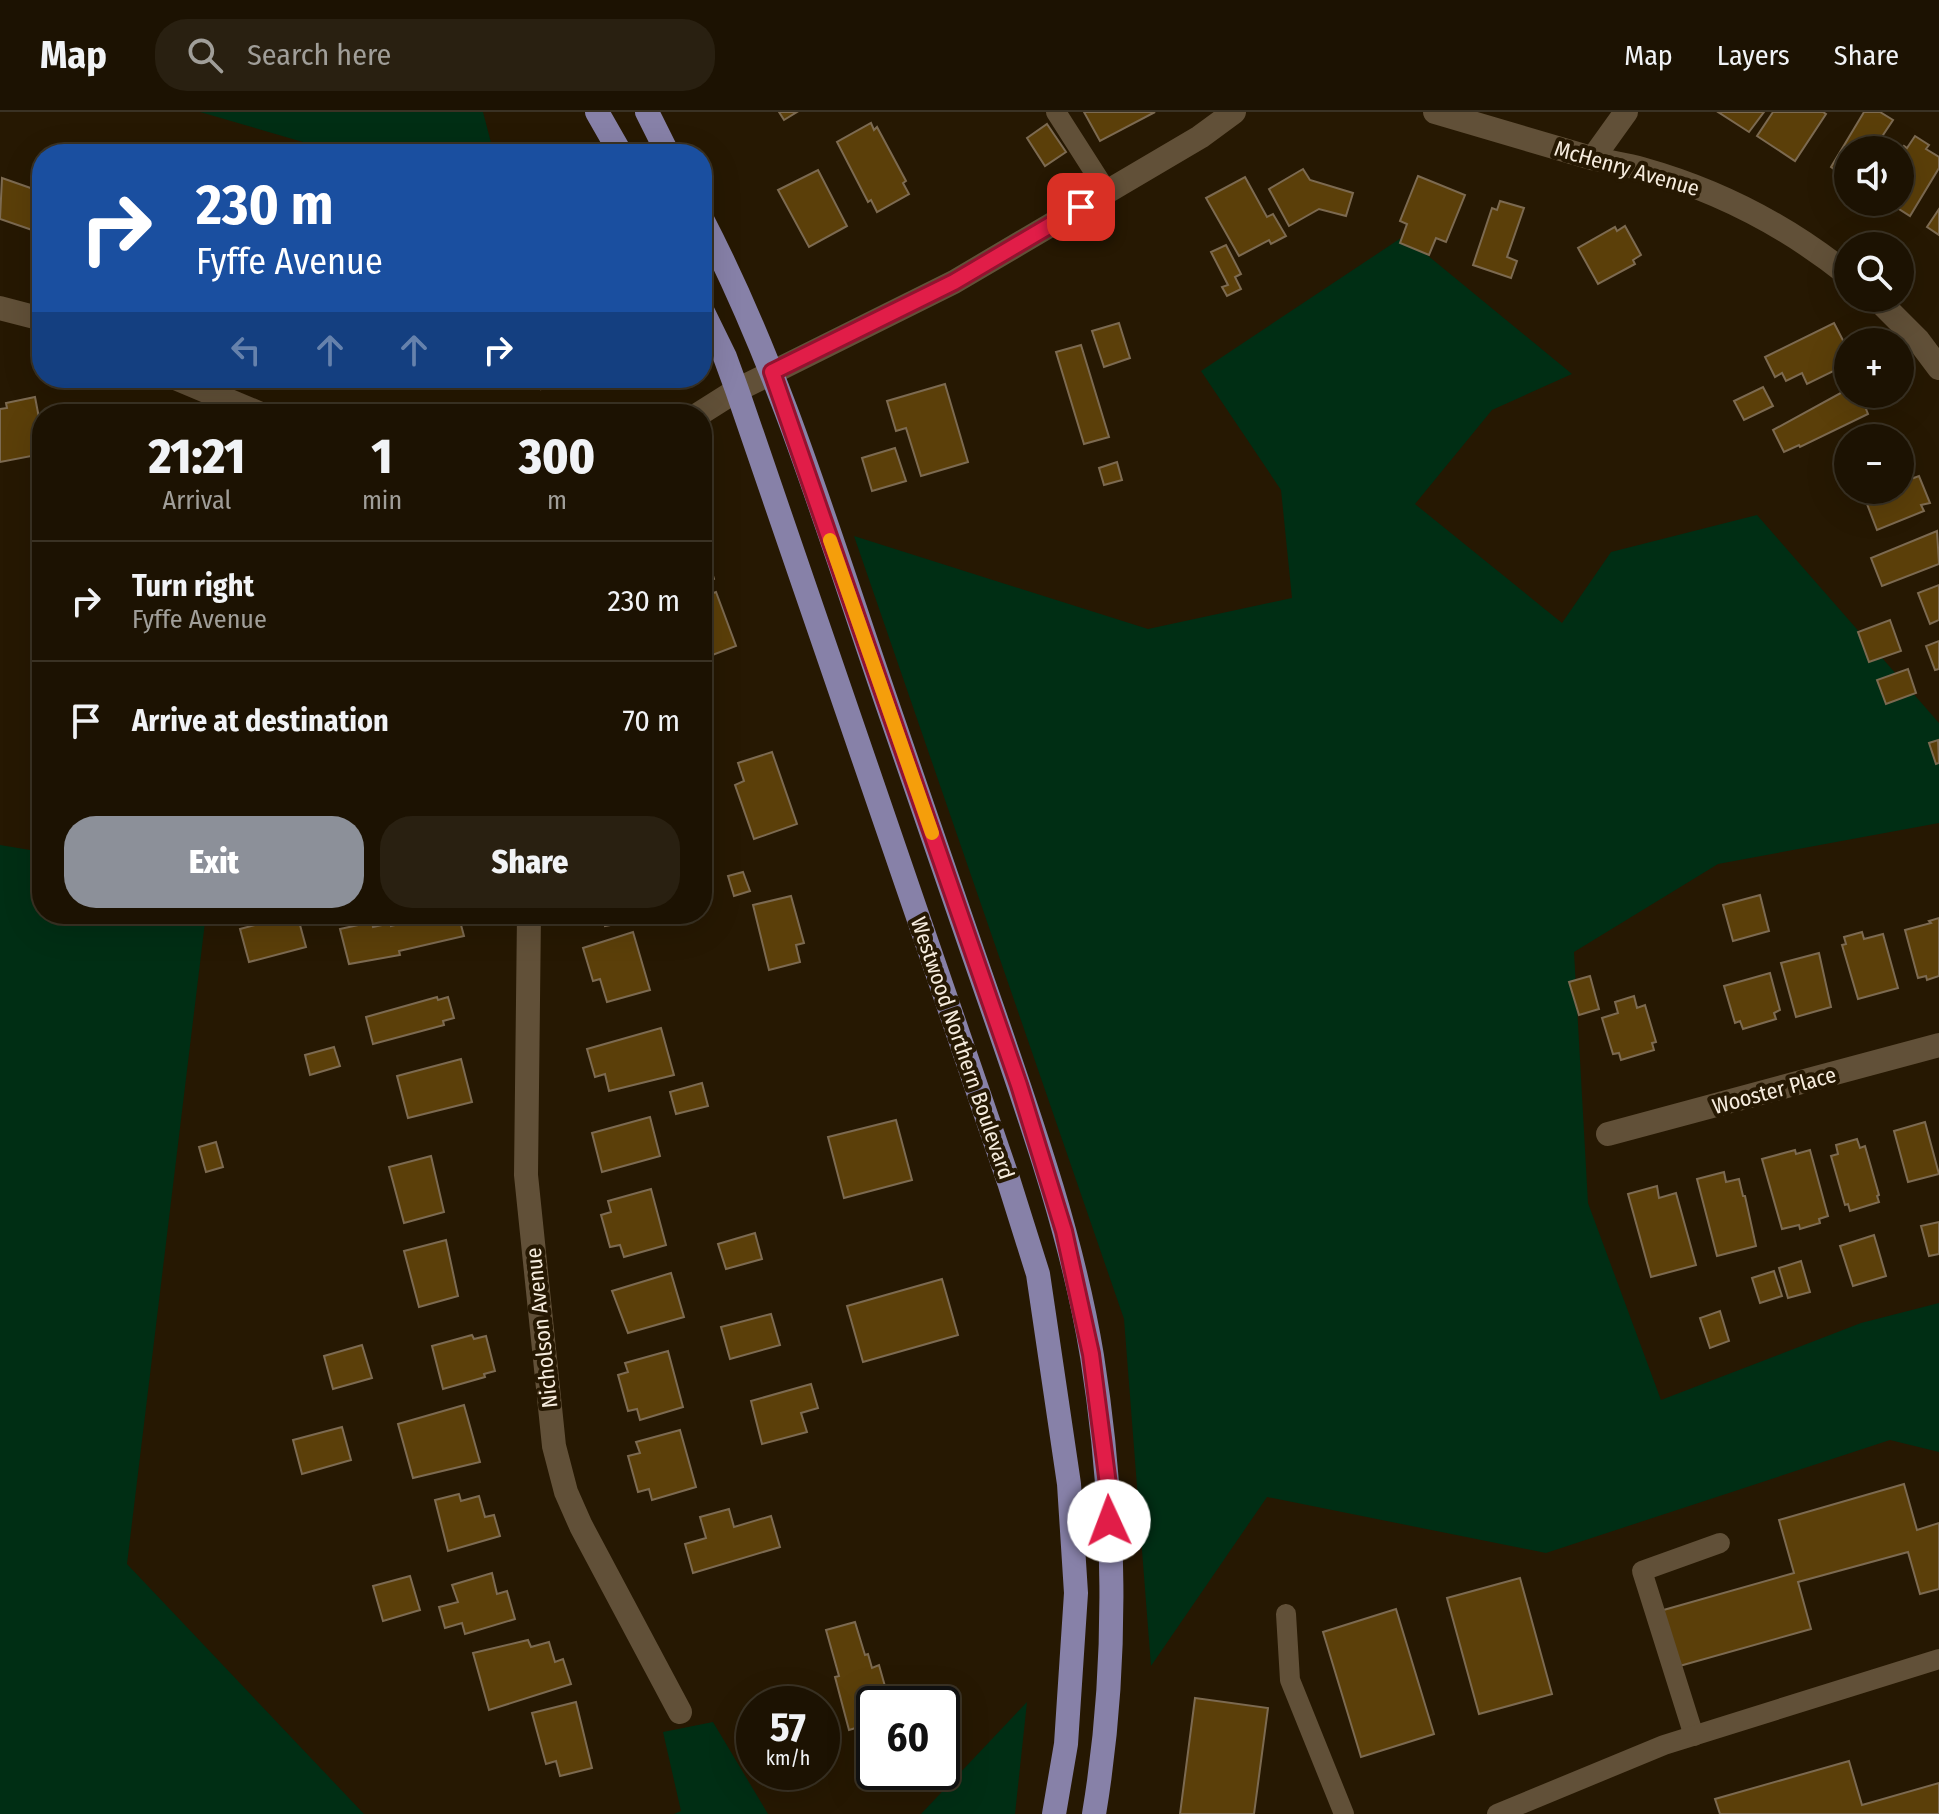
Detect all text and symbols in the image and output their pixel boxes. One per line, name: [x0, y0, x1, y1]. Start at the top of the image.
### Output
search box: [155, 19, 715, 91]
text: Map: [40, 32, 107, 78]
icon: search: [183, 33, 227, 77]
text: Search here: [247, 37, 391, 73]
text: Map: [1624, 39, 1673, 72]
text: Layers: [1717, 39, 1790, 72]
text: Share: [1834, 39, 1899, 72]
street label: McHenry Avenue: [1551, 135, 1702, 202]
map controls: [1834, 136, 1914, 504]
button: sound: [1834, 136, 1914, 216]
text: 230 m: [196, 172, 333, 239]
pin: [1047, 173, 1115, 241]
icon: right: [64, 176, 168, 280]
icon: arrive: [1059, 185, 1103, 229]
button: search: [1834, 232, 1914, 312]
text: Fyffe Avenue: [196, 240, 383, 284]
icon: left: [224, 328, 268, 372]
icon: ahead: [308, 328, 352, 372]
icon: ahead: [392, 328, 436, 372]
icon: right: [476, 328, 520, 372]
button: +: [1834, 328, 1914, 408]
button: −: [1834, 424, 1914, 504]
text: 21:21: [149, 428, 245, 486]
text: 1: [372, 428, 392, 486]
text: 300: [519, 428, 595, 486]
text: Arrival: [162, 485, 231, 516]
text: min: [362, 485, 402, 516]
text: m: [547, 485, 567, 516]
text: Turn right: [132, 568, 254, 604]
icon: right: [64, 579, 108, 623]
text: 230 m: [608, 583, 680, 619]
text: Fyffe Avenue: [132, 604, 267, 635]
icon: arrive: [64, 699, 108, 743]
text: Arrive at destination: [132, 703, 389, 739]
text: 70 m: [622, 703, 680, 739]
button: Exit: [64, 816, 364, 908]
button: Share: [380, 816, 680, 908]
street label: Westwood Northern Boulevard: [905, 913, 1020, 1183]
street label: Wooster Place: [1709, 1061, 1839, 1120]
street label: Nicholson Avenue: [520, 1246, 563, 1409]
position arrow: [1067, 1479, 1151, 1563]
speed limit sign: 60: [856, 1686, 960, 1790]
text: 57: [770, 1704, 806, 1752]
text: km/h: [766, 1746, 810, 1770]

